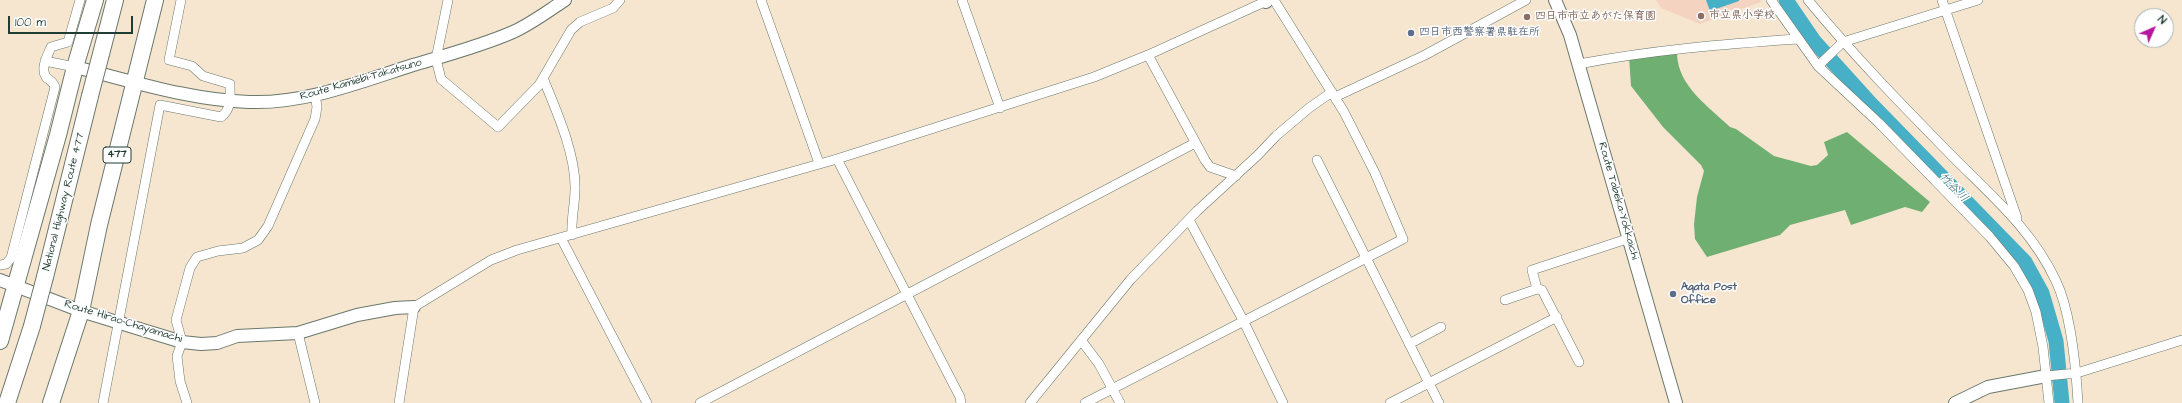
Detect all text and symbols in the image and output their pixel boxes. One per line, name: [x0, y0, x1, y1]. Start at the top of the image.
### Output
scale bar: [10, 8, 135, 34]
north arrow: [2134, 8, 2174, 48]
place label: 市立県小学校: [1709, 9, 1775, 23]
place label: 四日市市立あがた保育園: [1535, 10, 1656, 24]
marker: 市立県小学校: [1696, 11, 1706, 21]
marker: 四日市市立あがた保育園: [1522, 12, 1532, 22]
text: N: [2154, 12, 2170, 28]
text: 100 m: [15, 14, 46, 31]
place label: 四日市西警察署県駐在所: [1419, 26, 1540, 40]
marker: 四日市西警察署県駐在所: [1406, 28, 1416, 38]
street label: Route Kamiebi-Takatsuno: [299, 56, 423, 104]
street label: National Highway Route 477: [40, 132, 88, 272]
street label: Route Tabeka-Yokkaichi: [1595, 141, 1641, 261]
road number: 477: [103, 147, 131, 163]
water label: 竹谷川: [1935, 170, 1971, 206]
place label: Agata Post Office: [1681, 281, 1737, 307]
marker: Agata Post Office: [1668, 289, 1678, 299]
street label: Route Hirao-Chayamachi: [62, 298, 184, 346]

